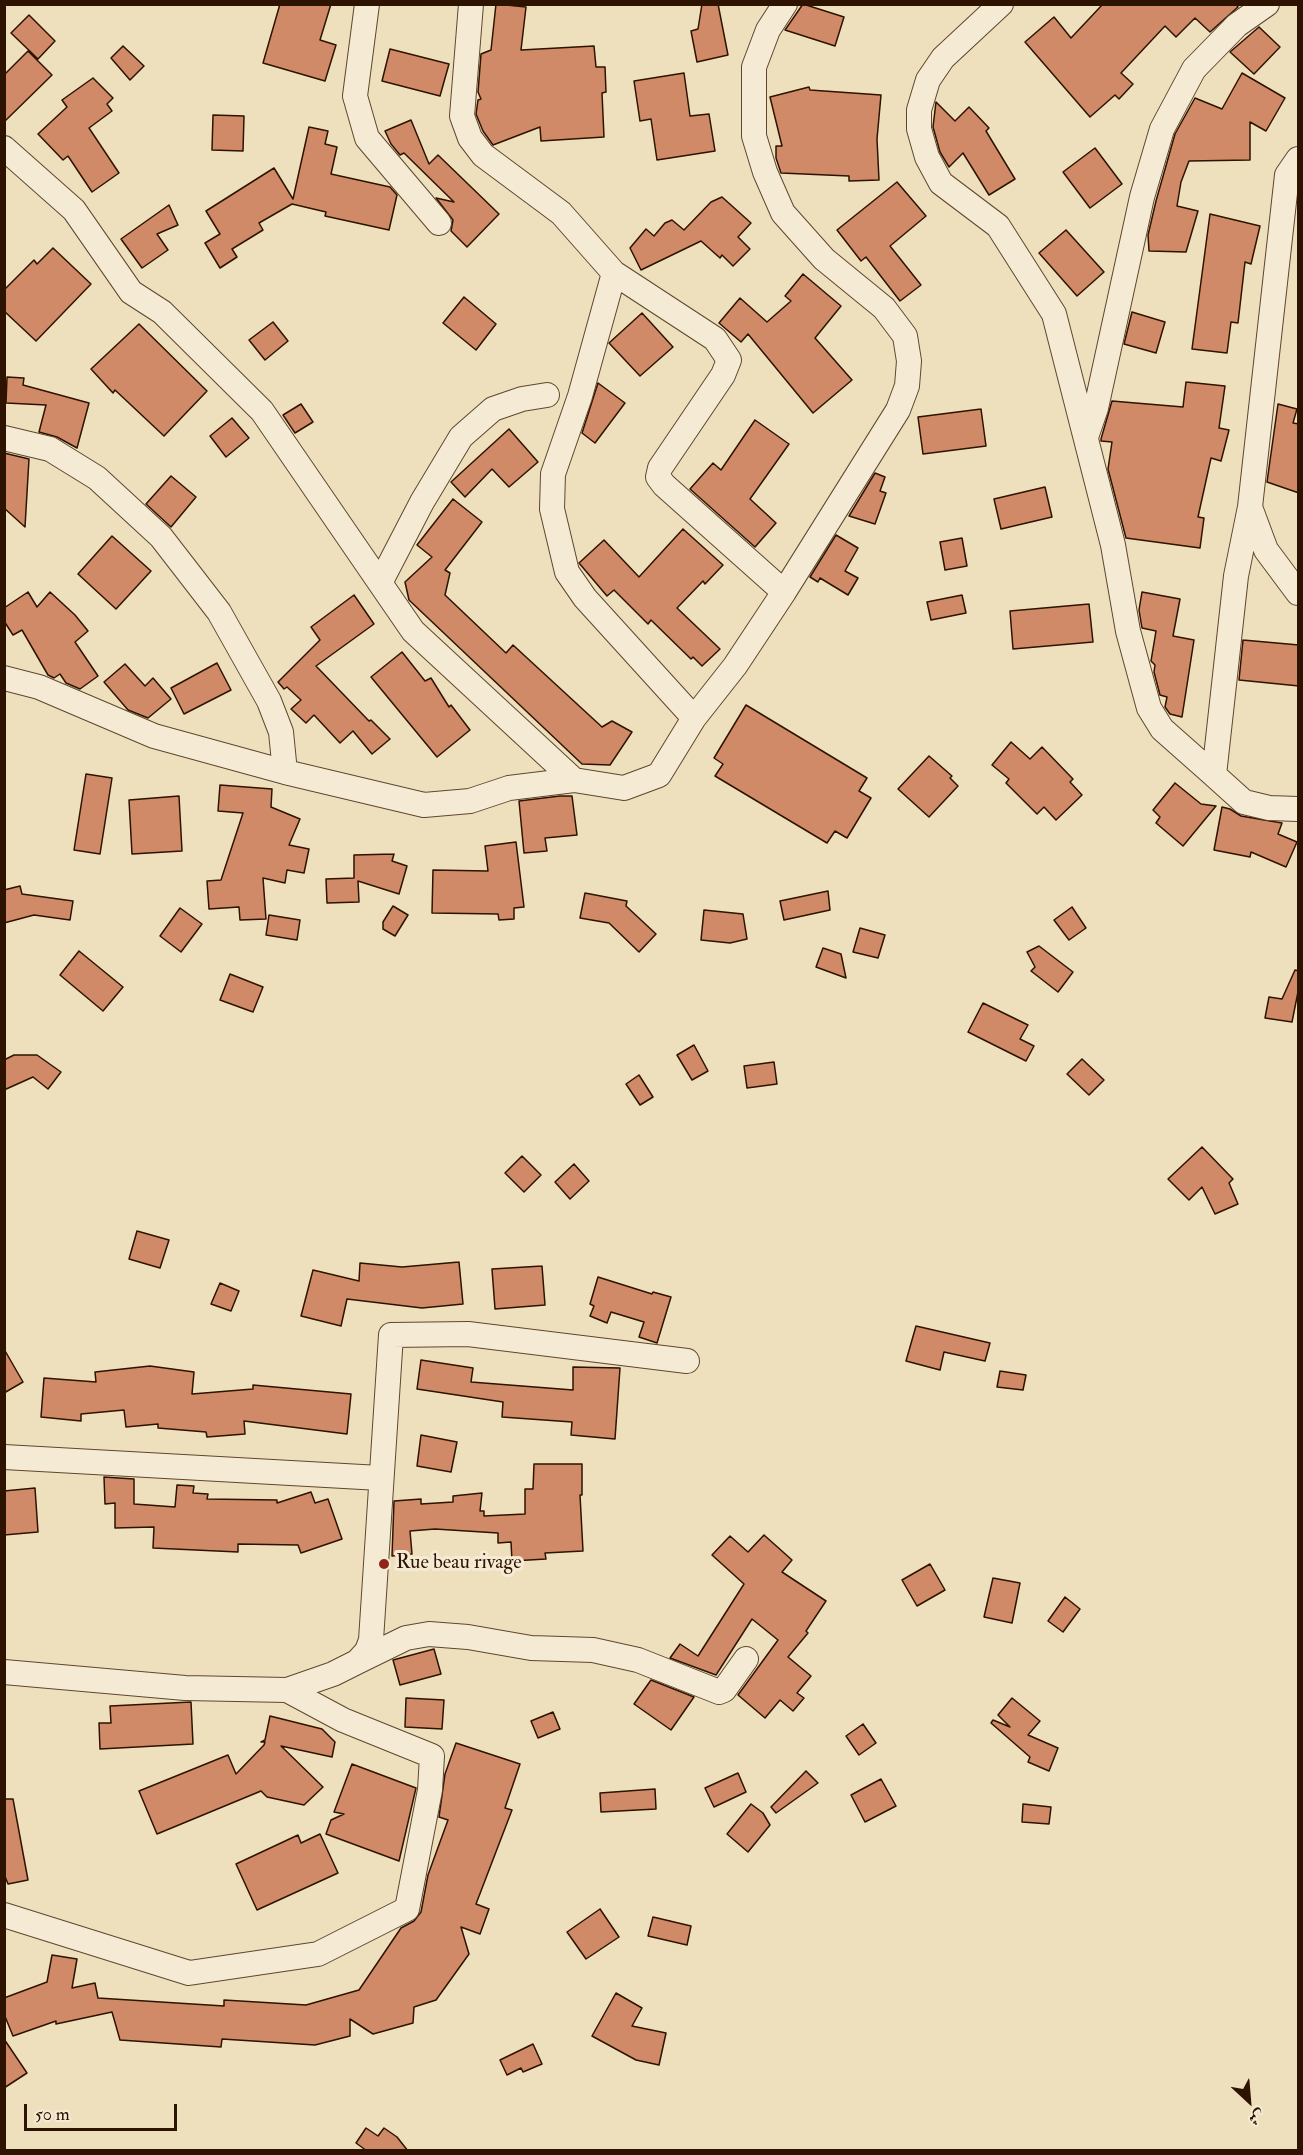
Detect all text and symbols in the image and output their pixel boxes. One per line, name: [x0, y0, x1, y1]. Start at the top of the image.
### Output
place label: Rue beau rivage: [396, 1552, 522, 1576]
marker: Rue beau rivage: [377, 1557, 391, 1571]
north arrow: [1219, 2071, 1279, 2131]
scale bar: [27, 2092, 180, 2130]
text: 50 m: [35, 2103, 70, 2126]
text: ش: [1245, 2105, 1268, 2130]

